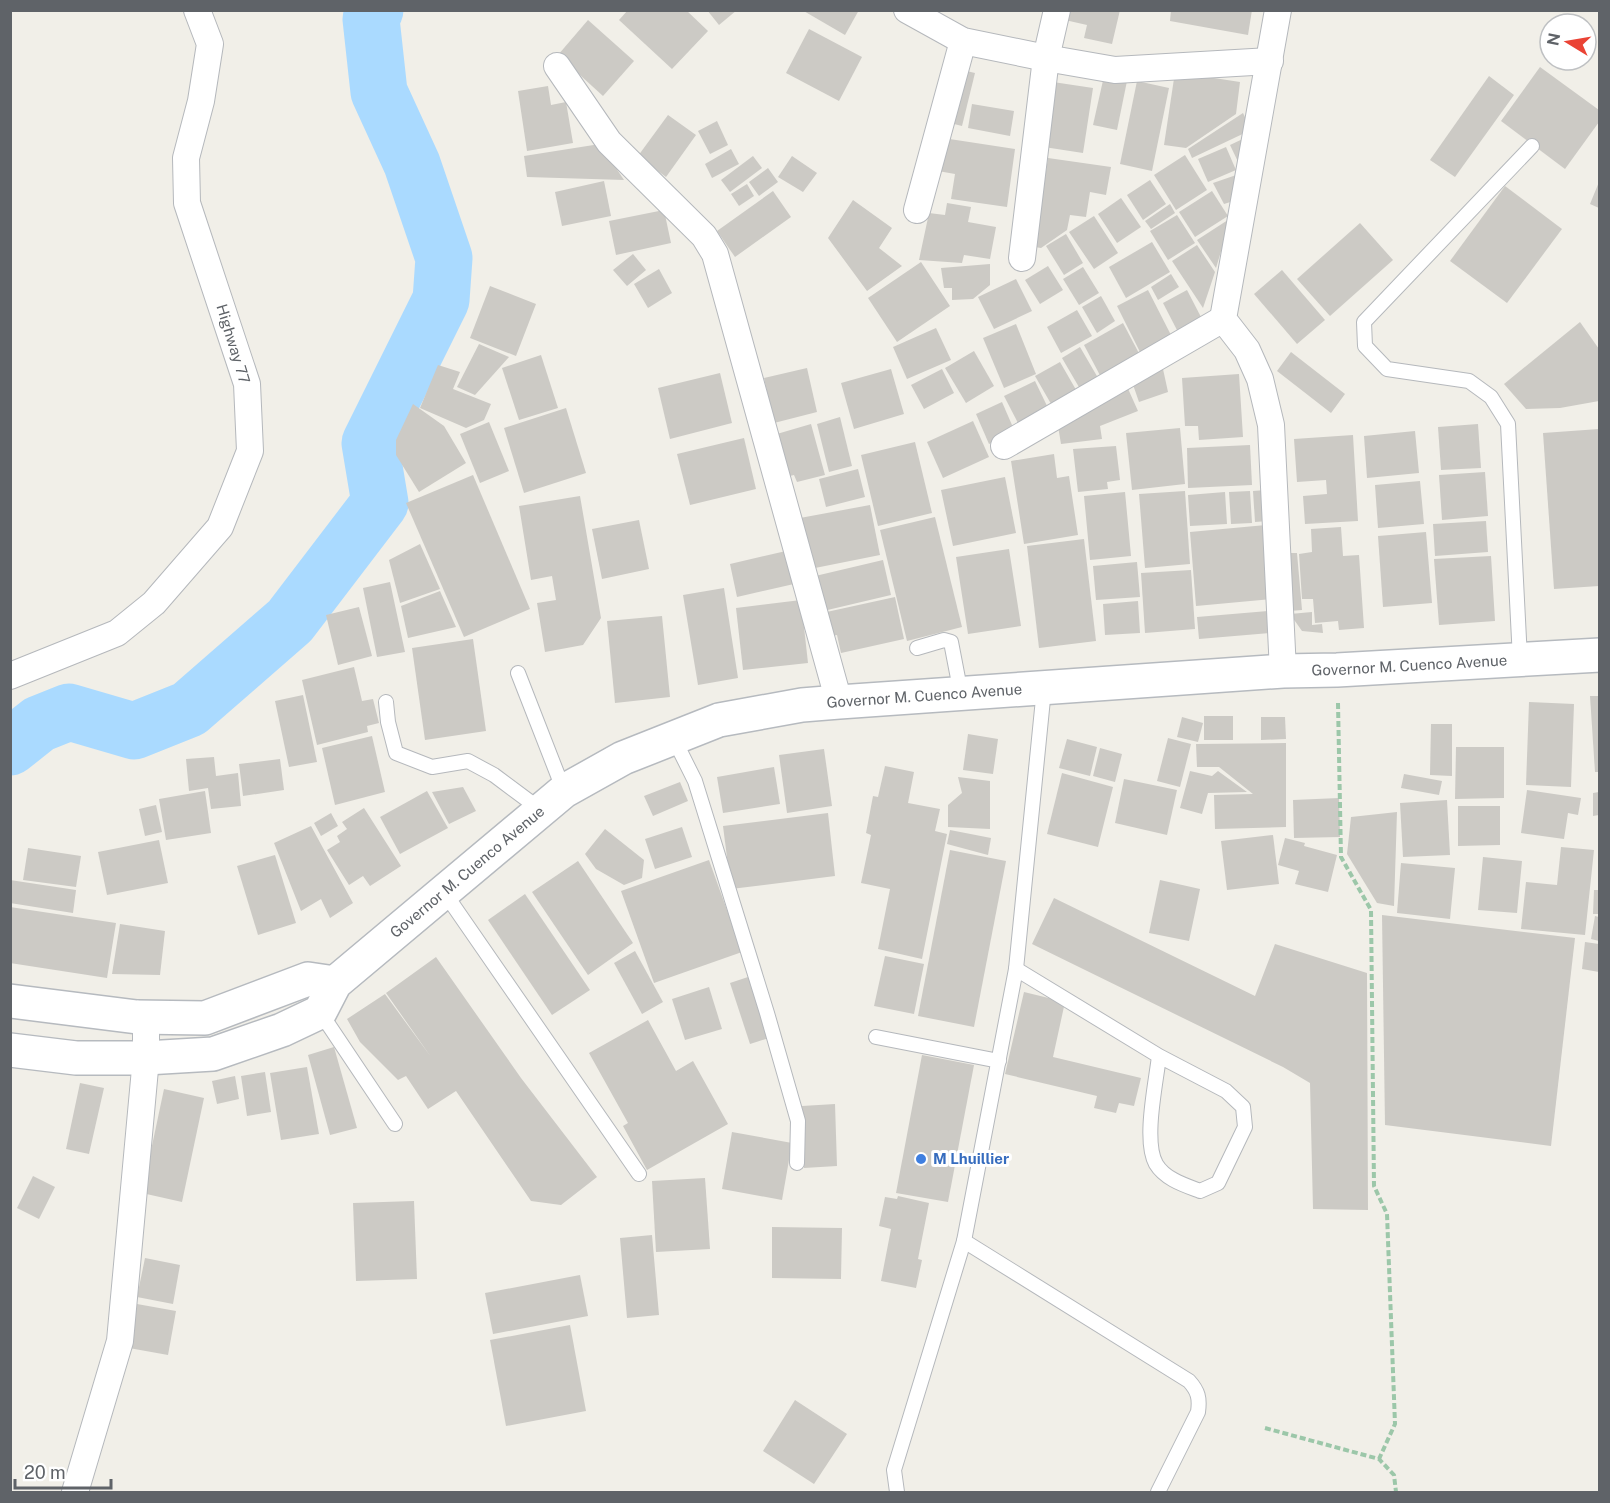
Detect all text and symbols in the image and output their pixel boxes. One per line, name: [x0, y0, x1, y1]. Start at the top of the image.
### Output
north arrow: [1538, 12, 1598, 72]
text: N: [1543, 31, 1564, 47]
street label: Highway 77: [213, 302, 254, 386]
street label: Governor M. Cuenco Avenue: [1311, 651, 1508, 678]
street label: Governor M. Cuenco Avenue: [826, 680, 1023, 711]
street label: Governor M. Cuenco Avenue: [386, 802, 548, 941]
place label: M Lhuillier: [933, 1150, 1009, 1167]
marker: M Lhuillier: [914, 1152, 928, 1166]
scale bar: [15, 1452, 111, 1490]
text: 20 m: [24, 1462, 66, 1483]

